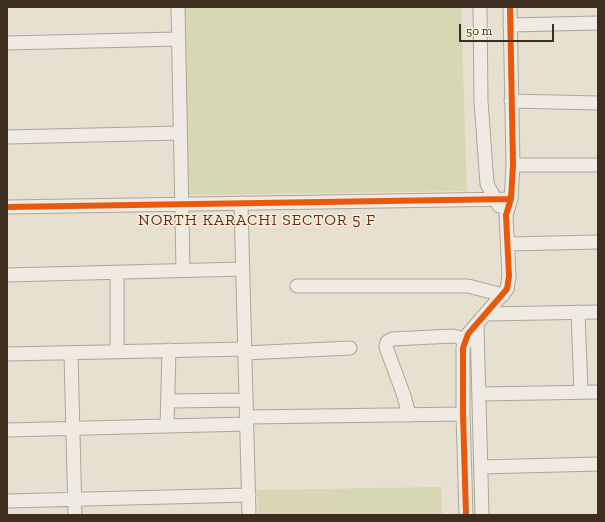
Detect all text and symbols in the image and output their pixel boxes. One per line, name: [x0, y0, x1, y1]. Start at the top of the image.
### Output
scale bar: [461, 16, 556, 42]
text: 50 m: [466, 24, 492, 38]
district label: NORTH KARACHI SECTOR 5 F: [138, 210, 376, 230]

